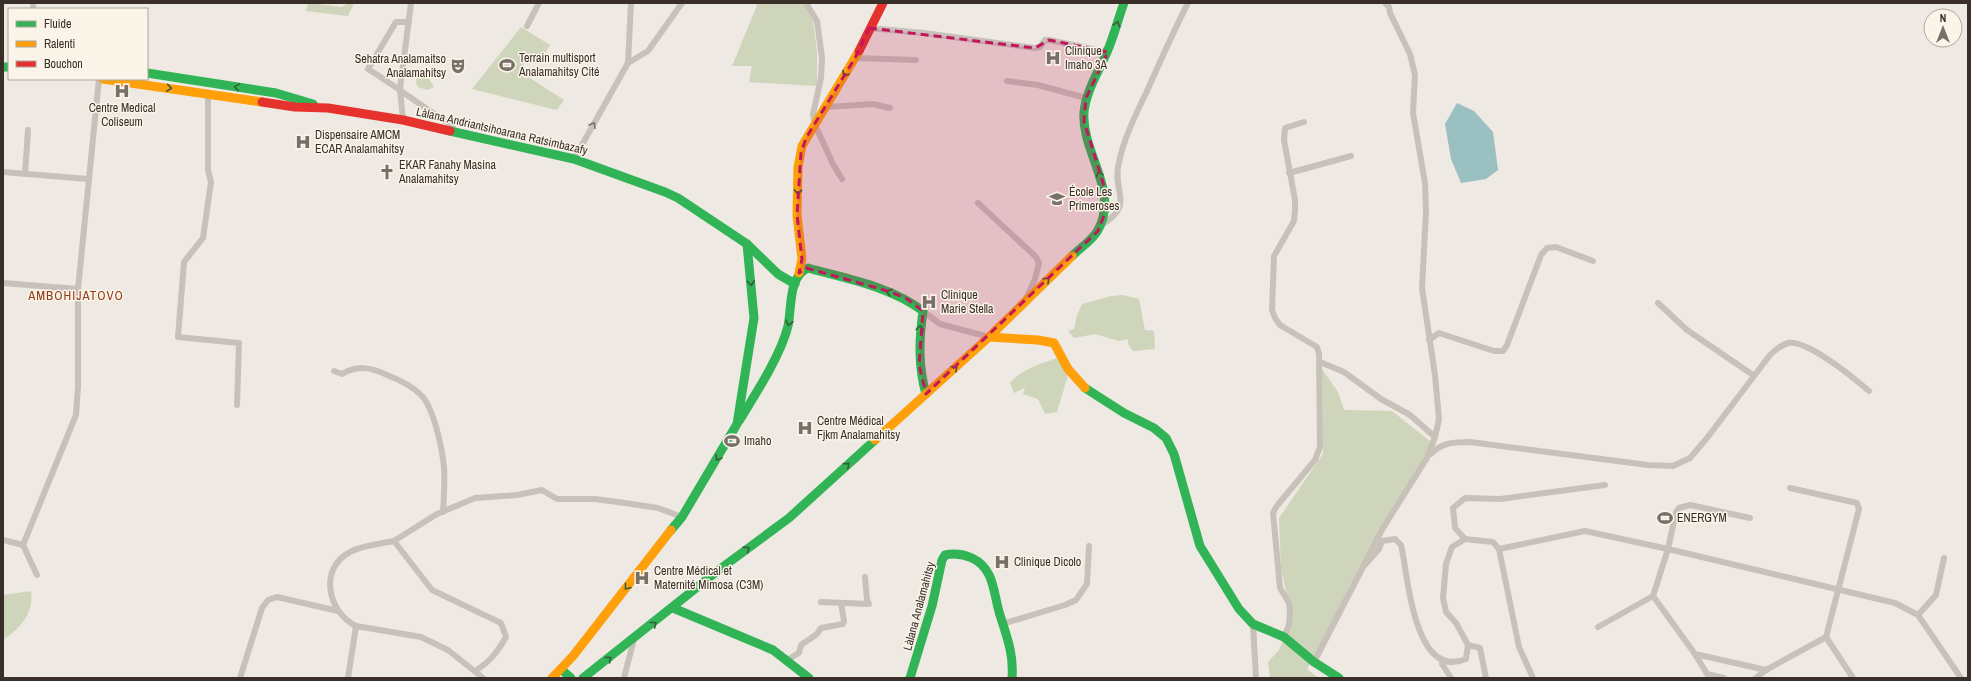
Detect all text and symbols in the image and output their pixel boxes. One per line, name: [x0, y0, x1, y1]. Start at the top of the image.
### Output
legend: [8, 8, 148, 80]
north arrow: [1923, 8, 1963, 48]
text: N: [1940, 11, 1946, 25]
text: Fluide: [44, 16, 71, 32]
one-way arrow: [1112, 21, 1121, 28]
text: Ralenti: [44, 36, 75, 52]
place label: Clinique Imaho 3A: [1065, 43, 1108, 73]
hospital icon: Clinique Imaho 3A: [1044, 49, 1062, 67]
place label: Terrain multisport Analamahitsy Cité: [518, 50, 599, 80]
place label: Sehatra Analamaitso Analamahitsy: [355, 51, 446, 81]
text: Bouchon: [44, 56, 83, 72]
sports icon: Terrain multisport Analamahitsy Cité: [498, 56, 516, 74]
theatre icon: Sehatra Analamaitso Analamahitsy: [449, 57, 467, 75]
one-way arrow: [842, 70, 849, 77]
hospital icon: Centre Medical Coliseum: [113, 82, 131, 100]
one-way arrow: [166, 83, 172, 92]
one-way arrow: [234, 83, 240, 92]
place label: Centre Medical Coliseum: [89, 100, 155, 130]
street label: Làlana Andriantsihoarana Ratsimbazafy: [415, 103, 589, 159]
one-way arrow: [589, 121, 596, 129]
place label: Dispensaire AMCM ECAR Analamahitsy: [315, 127, 404, 157]
hospital icon: Dispensaire AMCM ECAR Analamahitsy: [294, 133, 312, 151]
place label: EKAR Fanahy Masina Analamahitsy: [398, 157, 496, 187]
church icon: EKAR Fanahy Masina Analamahitsy: [378, 163, 396, 181]
one-way arrow: [1095, 170, 1104, 177]
place label: École Les Primeroses: [1069, 184, 1119, 214]
one-way arrow: [793, 189, 802, 195]
school or university icon: École Les Primeroses: [1048, 190, 1066, 208]
one-way arrow: [1042, 278, 1050, 285]
one-way arrow: [746, 280, 755, 286]
district label: AMBOHIJATOVO: [27, 287, 124, 304]
place label: Clinique Marie Stella: [941, 287, 994, 317]
one-way arrow: [886, 288, 893, 297]
hospital icon: Clinique Marie Stella: [920, 293, 938, 311]
one-way arrow: [785, 320, 793, 326]
one-way arrow: [915, 325, 924, 331]
one-way arrow: [950, 365, 958, 373]
place label: Centre Médical Fjkm Analamahitsy: [817, 413, 900, 443]
hospital icon: Centre Médical Fjkm Analamahitsy: [796, 419, 814, 437]
sports icon: Imaho: [723, 432, 741, 450]
place label: Imaho: [744, 433, 771, 449]
one-way arrow: [716, 454, 723, 461]
one-way arrow: [842, 463, 850, 470]
sports icon: ENERGYM: [1656, 509, 1674, 527]
place label: ENERGYM: [1677, 510, 1727, 526]
one-way arrow: [743, 546, 750, 553]
hospital icon: Clinique Dicolo: [993, 553, 1011, 571]
place label: Clinique Dicolo: [1014, 554, 1081, 570]
street label: Làlana Analamahitsy: [899, 560, 939, 652]
place label: Centre Médical et Maternité Mimosa (C3M): [654, 563, 763, 593]
hospital icon: Centre Médical et Maternité Mimosa (C3M): [633, 569, 651, 587]
one-way arrow: [625, 582, 632, 589]
one-way arrow: [649, 621, 656, 628]
one-way arrow: [604, 656, 611, 663]

